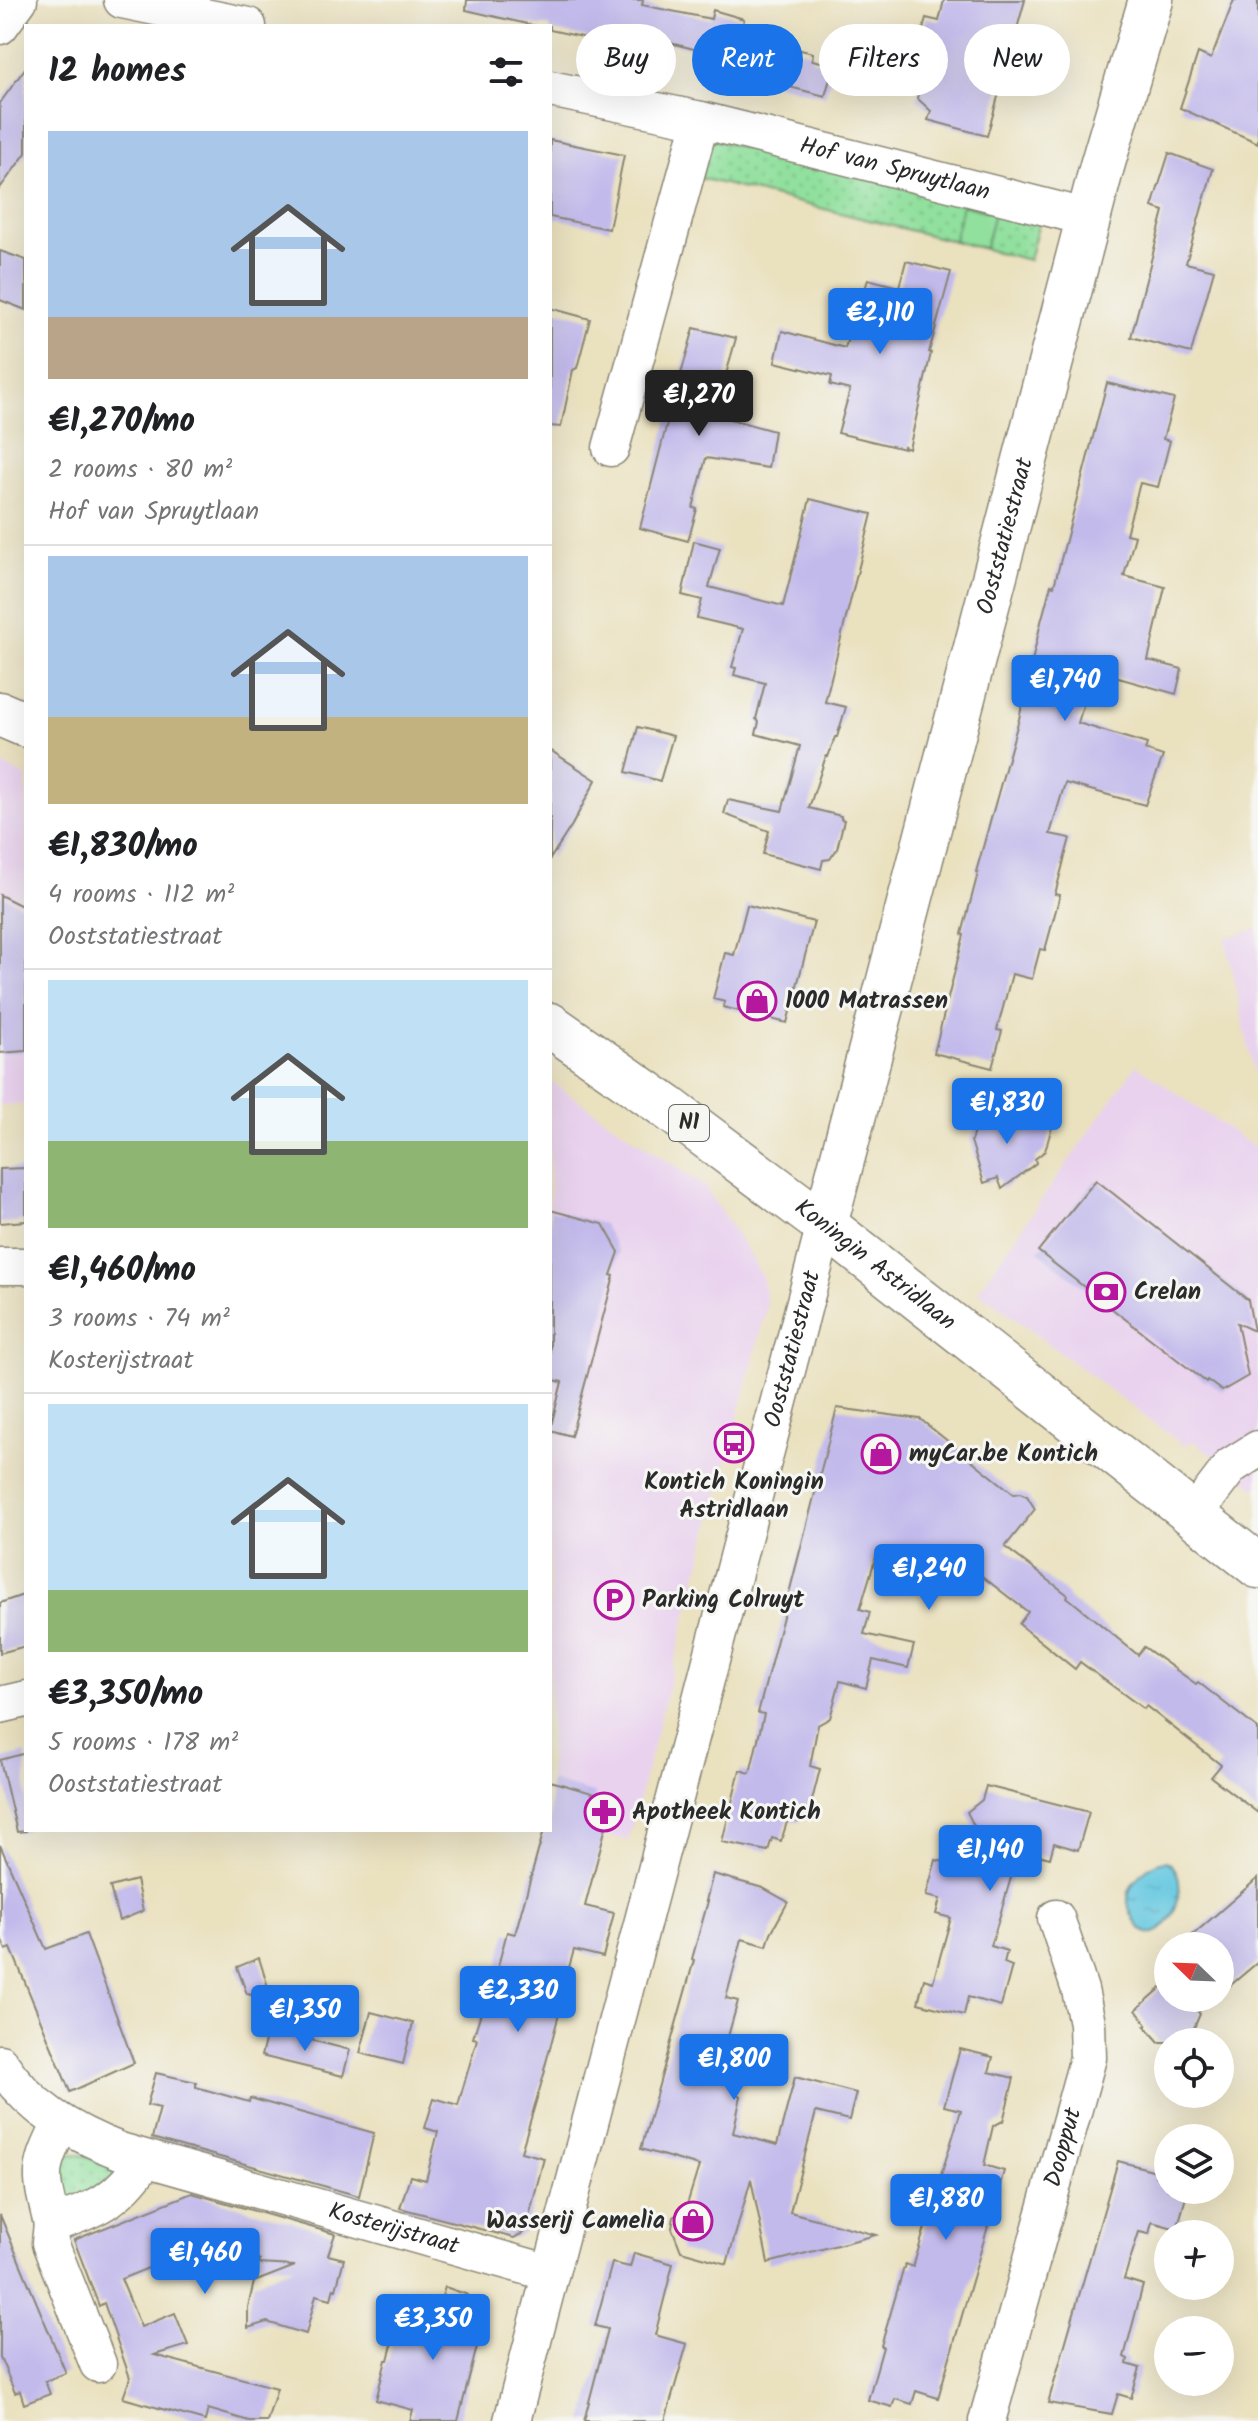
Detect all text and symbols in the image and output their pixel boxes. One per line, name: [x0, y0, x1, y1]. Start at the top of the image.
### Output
chip: Buy: [576, 24, 676, 96]
chip: Rent: [692, 24, 803, 96]
chip: Filters: [819, 24, 948, 96]
chip: New: [964, 24, 1070, 96]
text: 12 homes: [48, 45, 186, 99]
icon: filters: [484, 50, 528, 94]
street label: Hof van Spruytlaan: [795, 126, 994, 212]
icon: home: [216, 183, 360, 327]
pin: €2,110: [815, 288, 945, 356]
text: €2,110: [846, 293, 914, 335]
pin: €1,270: [634, 370, 764, 438]
text: €1,270: [663, 375, 735, 417]
text: €1,270/mo: [48, 395, 195, 449]
text: 2 rooms · 80 m²: [48, 449, 232, 491]
street label: Ooststatiestraat: [966, 453, 1045, 619]
text: Hof van Spruytlaan: [48, 491, 259, 533]
icon: home: [216, 608, 360, 752]
pin: €1,740: [1000, 655, 1130, 723]
text: €1,740: [1030, 660, 1100, 702]
text: €1,830/mo: [48, 820, 198, 874]
text: 4 rooms · 112 m²: [48, 874, 234, 916]
text: Ooststatiestraat: [48, 916, 222, 958]
shop icon: 1000 Matrassen: [736, 980, 778, 1022]
place label: 1000 Matrassen: [785, 982, 948, 1021]
icon: home: [216, 1032, 360, 1176]
pin: €1,830: [942, 1078, 1072, 1146]
text: €1,830: [970, 1083, 1044, 1125]
road number: N1: [669, 1105, 709, 1141]
street label: Koningin Astridlaan: [786, 1189, 965, 1341]
text: €1,460/mo: [48, 1244, 196, 1298]
street label: Ooststatiestraat: [753, 1266, 832, 1432]
bank icon: Crelan: [1085, 1271, 1127, 1313]
place label: Crelan: [1134, 1273, 1201, 1312]
text: 3 rooms · 74 m²: [48, 1298, 230, 1340]
text: Kosterijstraat: [48, 1340, 194, 1382]
bus stop icon: Kontich Koningin Astridlaan: [713, 1422, 755, 1464]
shop icon: myCar.be Kontich: [860, 1433, 902, 1475]
place label: myCar.be Kontich: [909, 1435, 1098, 1474]
icon: home: [216, 1456, 360, 1600]
place label: Kontich Koningin Astridlaan: [644, 1463, 824, 1530]
pin: €1,240: [864, 1544, 994, 1612]
text: €1,240: [892, 1549, 966, 1591]
parking icon: Parking Colruyt: [593, 1579, 635, 1621]
place label: Parking Colruyt: [642, 1581, 805, 1620]
text: €3,350/mo: [48, 1668, 203, 1722]
text: 5 rooms · 178 m²: [48, 1722, 238, 1764]
text: Ooststatiestraat: [48, 1764, 222, 1806]
pharmacy icon: Apotheek Kontich: [583, 1791, 625, 1833]
place label: Apotheek Kontich: [632, 1793, 821, 1832]
pin: €1,140: [925, 1825, 1055, 1893]
text: €1,140: [957, 1830, 1023, 1872]
north arrow: [1154, 1932, 1234, 2012]
map controls: [1154, 1932, 1234, 2396]
pin: €2,330: [453, 1966, 583, 2034]
text: €2,330: [478, 1971, 558, 2013]
pin: €1,350: [240, 1985, 370, 2053]
text: €1,350: [269, 1990, 341, 2032]
button: locate: [1154, 2028, 1234, 2108]
pin: €1,800: [669, 2034, 799, 2102]
text: €1,800: [697, 2039, 771, 2081]
street label: Doopput: [1033, 2102, 1093, 2192]
button: layers: [1154, 2124, 1234, 2204]
pin: €1,880: [881, 2174, 1011, 2242]
text: €1,880: [908, 2179, 984, 2221]
street label: Kosterijstraat: [324, 2192, 464, 2266]
shop icon: Wasserij Camelia: [672, 2200, 714, 2242]
place label: Wasserij Camelia: [486, 2202, 665, 2241]
button: +: [1154, 2220, 1234, 2300]
pin: €1,460: [140, 2228, 270, 2296]
text: €1,460: [169, 2233, 241, 2275]
pin: €3,350: [368, 2294, 498, 2362]
text: €3,350: [394, 2299, 472, 2341]
button: −: [1154, 2316, 1234, 2396]

